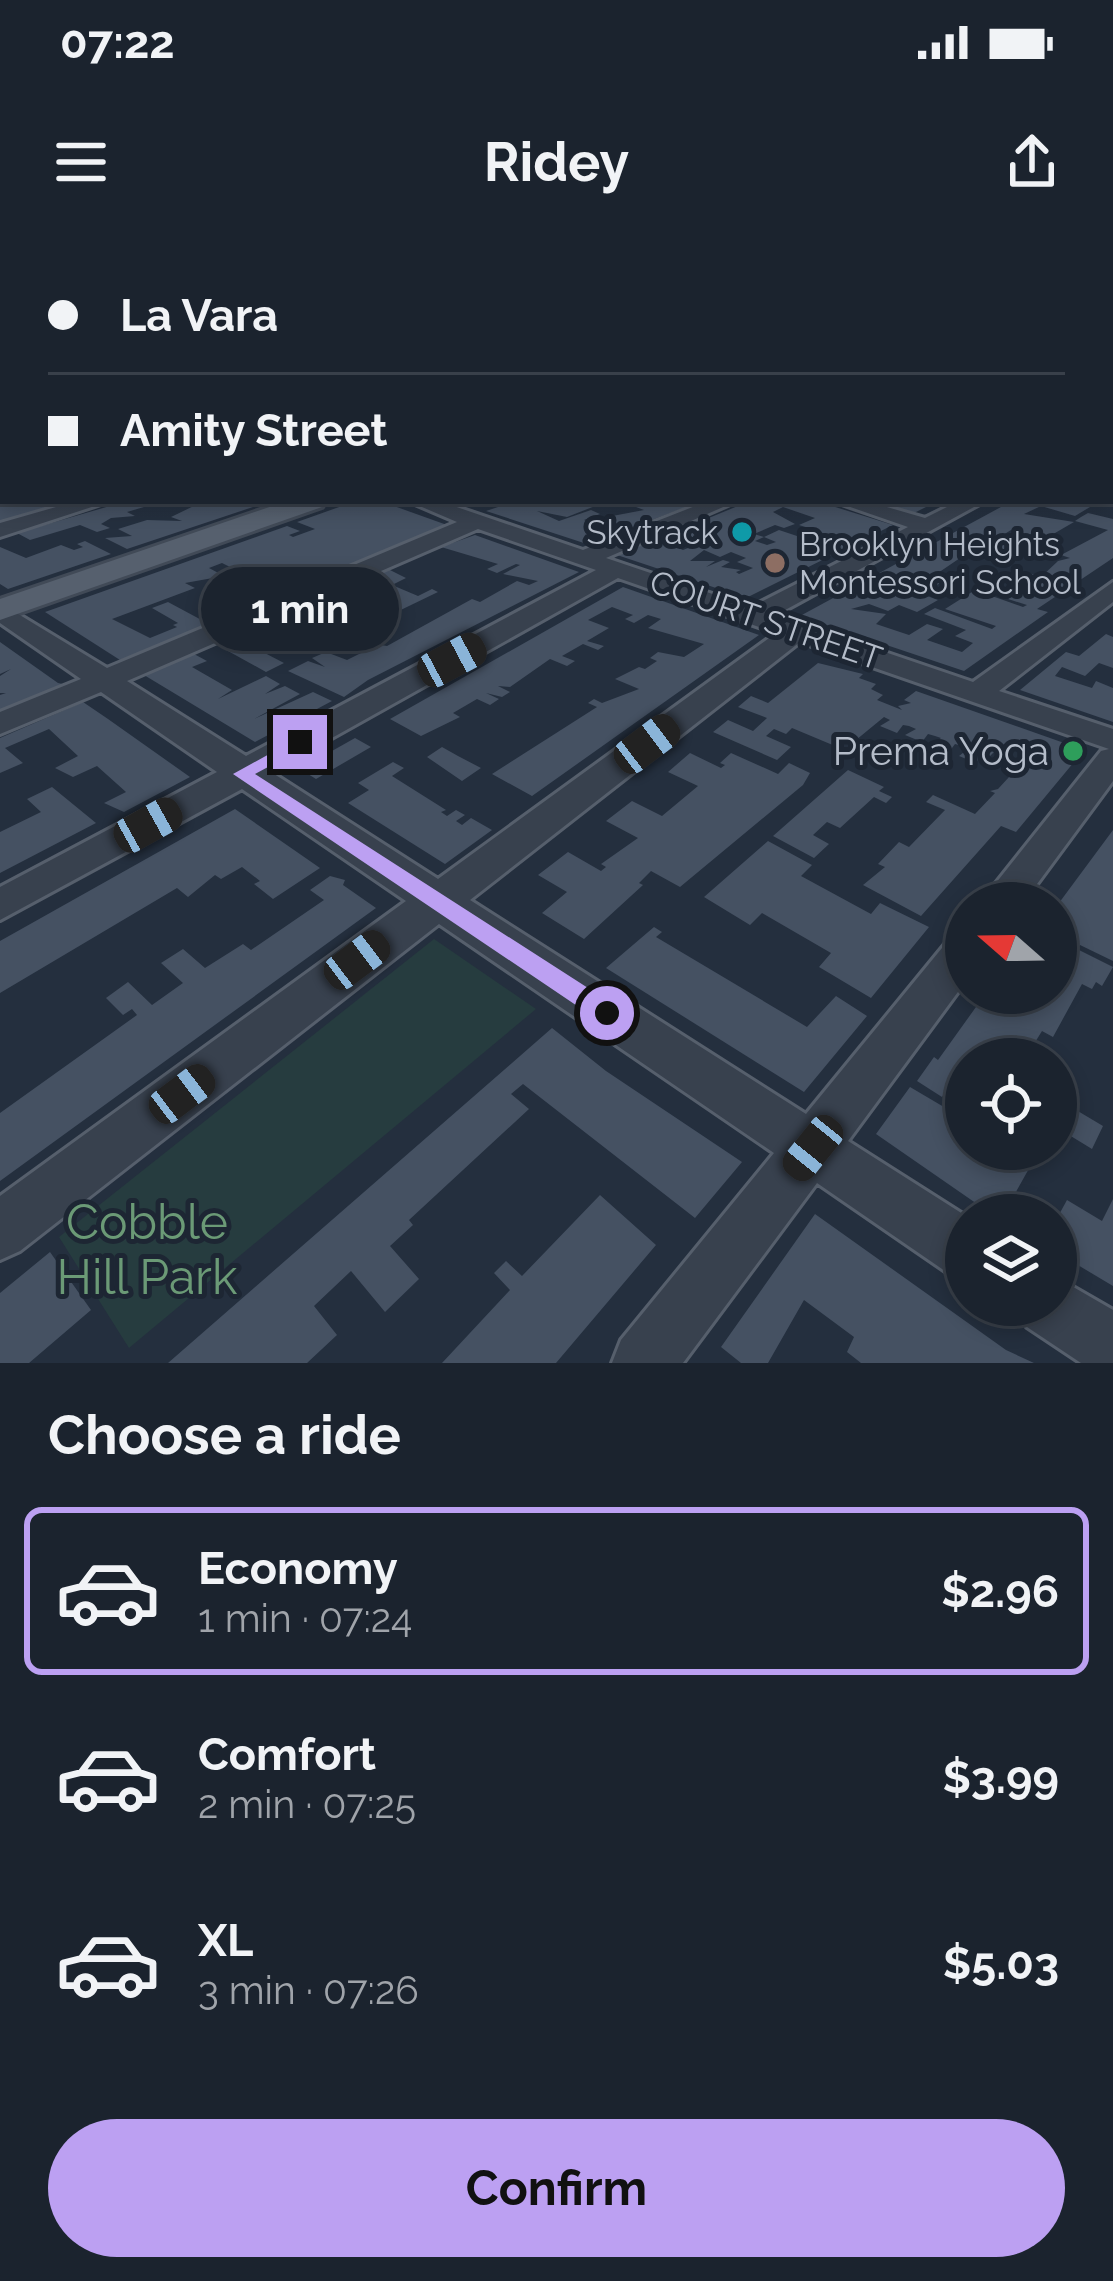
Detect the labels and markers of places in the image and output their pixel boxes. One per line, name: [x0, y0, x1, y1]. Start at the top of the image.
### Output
place label: Skytrack: [586, 513, 719, 552]
marker: Skytrack: [729, 519, 755, 545]
place label: Brooklyn Heights Montessori School: [799, 525, 1082, 602]
marker: Brooklyn Heights Montessori School: [762, 550, 788, 576]
place label: Prema Yoga: [833, 728, 1049, 774]
marker: Prema Yoga: [1060, 738, 1086, 764]

